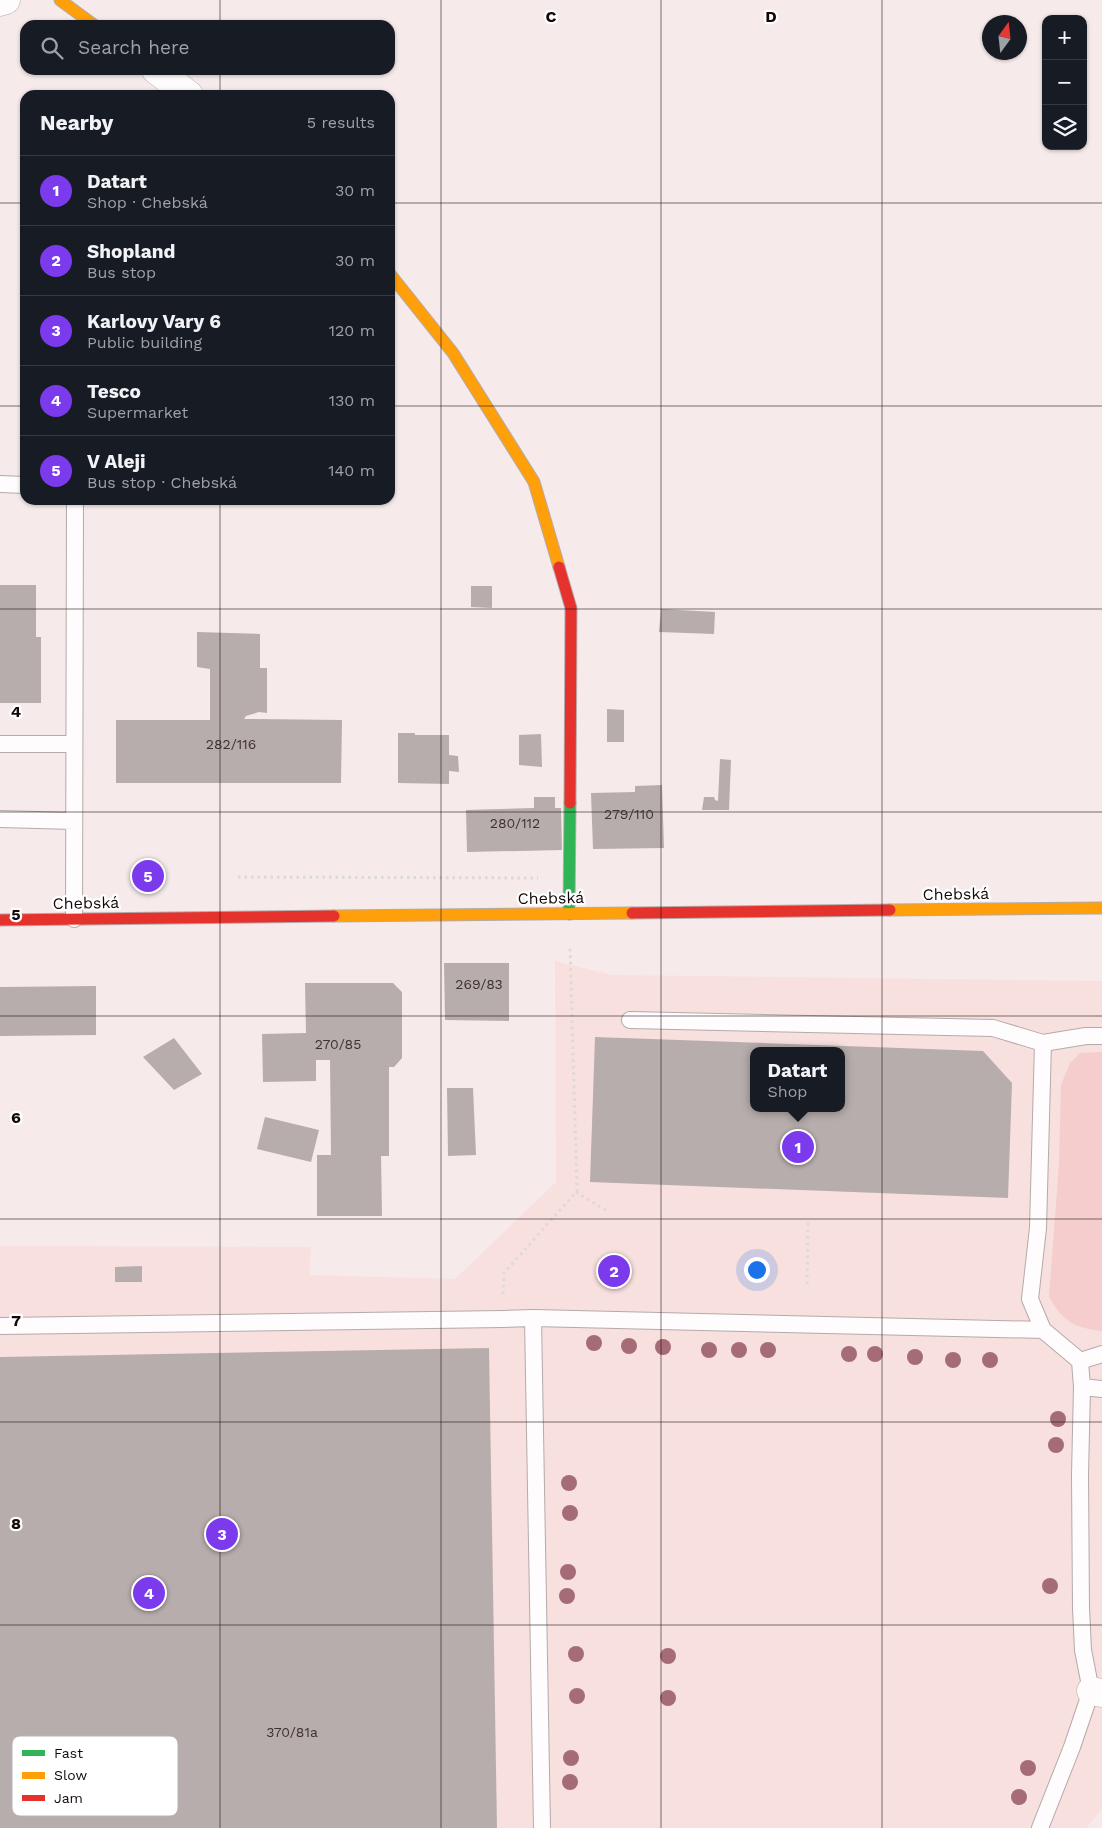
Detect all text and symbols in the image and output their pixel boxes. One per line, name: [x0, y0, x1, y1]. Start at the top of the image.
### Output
text: C: [546, 7, 557, 26]
text: D: [765, 7, 777, 26]
north arrow: [982, 15, 1027, 60]
map controls: [1042, 15, 1087, 150]
button: +: [1042, 15, 1087, 60]
search box: [20, 20, 395, 75]
icon: search: [38, 34, 66, 62]
text: Search here: [78, 36, 189, 59]
button: −: [1042, 60, 1087, 105]
button: layers: [1042, 105, 1087, 150]
text: Nearby: [40, 110, 113, 135]
text: 5 results: [307, 113, 375, 132]
text: Datart: [87, 170, 147, 193]
text: 1: [53, 181, 59, 200]
text: 30 m: [335, 181, 375, 200]
text: Shop · Chebská: [87, 193, 208, 212]
text: Shopland: [87, 240, 175, 263]
text: 2: [51, 251, 61, 270]
text: 30 m: [335, 251, 375, 270]
text: Bus stop: [87, 263, 156, 282]
text: Karlovy Vary 6: [87, 310, 221, 333]
text: 3: [51, 321, 61, 340]
text: 120 m: [329, 321, 375, 340]
text: Public building: [87, 333, 202, 352]
text: Tesco: [87, 380, 141, 403]
text: 4: [51, 391, 61, 410]
text: 130 m: [329, 391, 375, 410]
text: Supermarket: [87, 403, 188, 422]
text: V Aleji: [87, 450, 146, 473]
text: 5: [51, 461, 61, 480]
text: 140 m: [328, 461, 375, 480]
text: Bus stop · Chebská: [87, 473, 237, 492]
text: 4: [11, 702, 21, 721]
house number: 282/116: [206, 736, 256, 752]
house number: 279/110: [604, 806, 654, 822]
house number: 280/112: [490, 815, 540, 831]
pin: 5: [132, 857, 164, 895]
street label: Chebská: [923, 884, 989, 904]
street label: Chebská: [518, 888, 584, 908]
street label: Chebská: [53, 893, 119, 913]
text: 5: [11, 905, 21, 924]
house number: 269/83: [455, 976, 503, 992]
house number: 270/85: [315, 1036, 361, 1052]
popup: [750, 1047, 845, 1112]
text: Datart: [768, 1059, 827, 1082]
text: Shop: [768, 1082, 807, 1101]
text: 6: [11, 1108, 21, 1127]
pin: 1: [782, 1128, 814, 1166]
pin: 2: [598, 1252, 630, 1290]
your location: [744, 1257, 770, 1283]
text: 7: [11, 1311, 21, 1330]
text: 8: [11, 1514, 21, 1533]
pin: 3: [206, 1515, 238, 1553]
pin: 4: [133, 1574, 165, 1612]
house number: 370/81a: [266, 1724, 318, 1740]
legend: [12, 1736, 178, 1816]
text: Fast: [54, 1745, 83, 1761]
text: Slow: [54, 1767, 87, 1783]
text: Jam: [54, 1790, 83, 1806]

